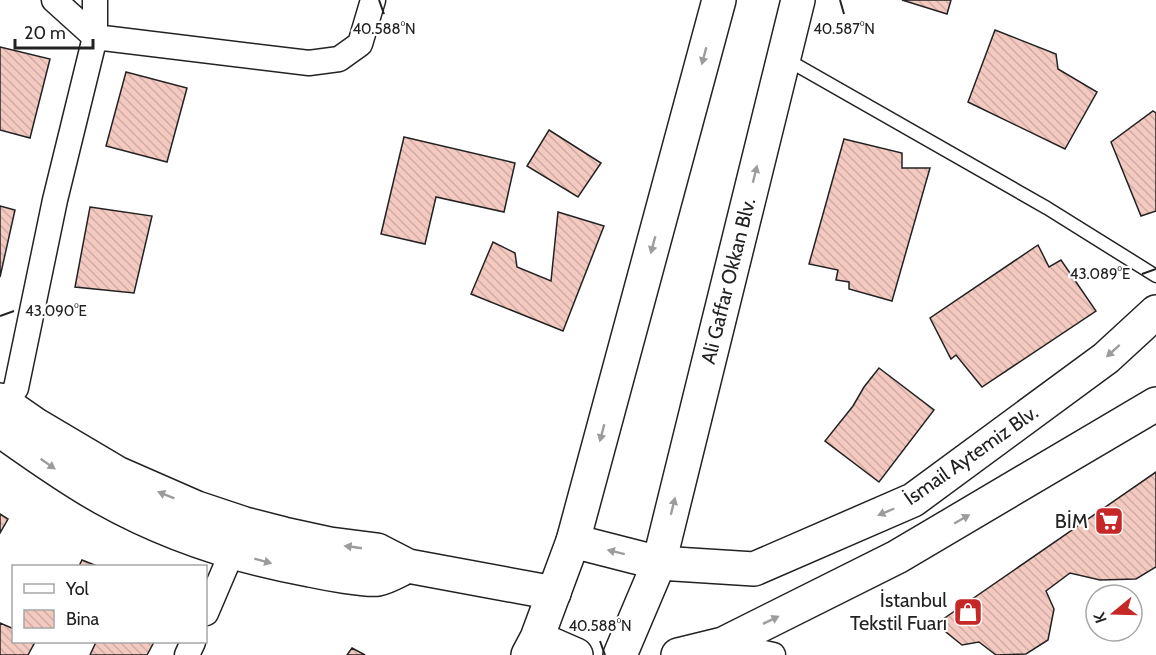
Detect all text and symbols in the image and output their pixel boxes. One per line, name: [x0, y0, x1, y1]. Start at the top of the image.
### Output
scale bar: [15, 12, 93, 50]
text: 40.588°N: [352, 20, 416, 38]
text: 40.587°N: [813, 20, 875, 38]
text: 20 m: [24, 22, 66, 44]
one-way arrow: [699, 48, 708, 66]
one-way arrow: [750, 165, 760, 183]
street label: Ali Gaffar Okkan Blv.: [696, 195, 760, 367]
one-way arrow: [648, 236, 658, 254]
text: 43.089°E: [1070, 265, 1130, 283]
text: 43.090°E: [25, 302, 87, 320]
one-way arrow: [1106, 344, 1121, 357]
street label: İsmail Aytemiz Blv.: [899, 400, 1043, 510]
one-way arrow: [597, 424, 607, 442]
one-way arrow: [40, 458, 56, 469]
one-way arrow: [157, 490, 175, 499]
one-way arrow: [668, 497, 678, 515]
supermarket icon: BİM: [1093, 505, 1125, 537]
one-way arrow: [876, 507, 894, 517]
place label: BİM: [1055, 509, 1088, 533]
one-way arrow: [954, 514, 971, 524]
one-way arrow: [344, 542, 363, 552]
one-way arrow: [607, 547, 625, 556]
one-way arrow: [254, 556, 272, 566]
legend: [12, 565, 207, 643]
text: Yol: [65, 578, 90, 600]
north arrow: [1084, 583, 1144, 643]
place label: İstanbul Tekstil Fuarı: [850, 588, 947, 635]
shop icon: İstanbul Tekstil Fuarı: [952, 596, 984, 628]
text: Bina: [66, 608, 100, 630]
text: K: [1090, 610, 1111, 626]
one-way arrow: [763, 615, 780, 624]
text: 40.588°N: [568, 617, 632, 635]

